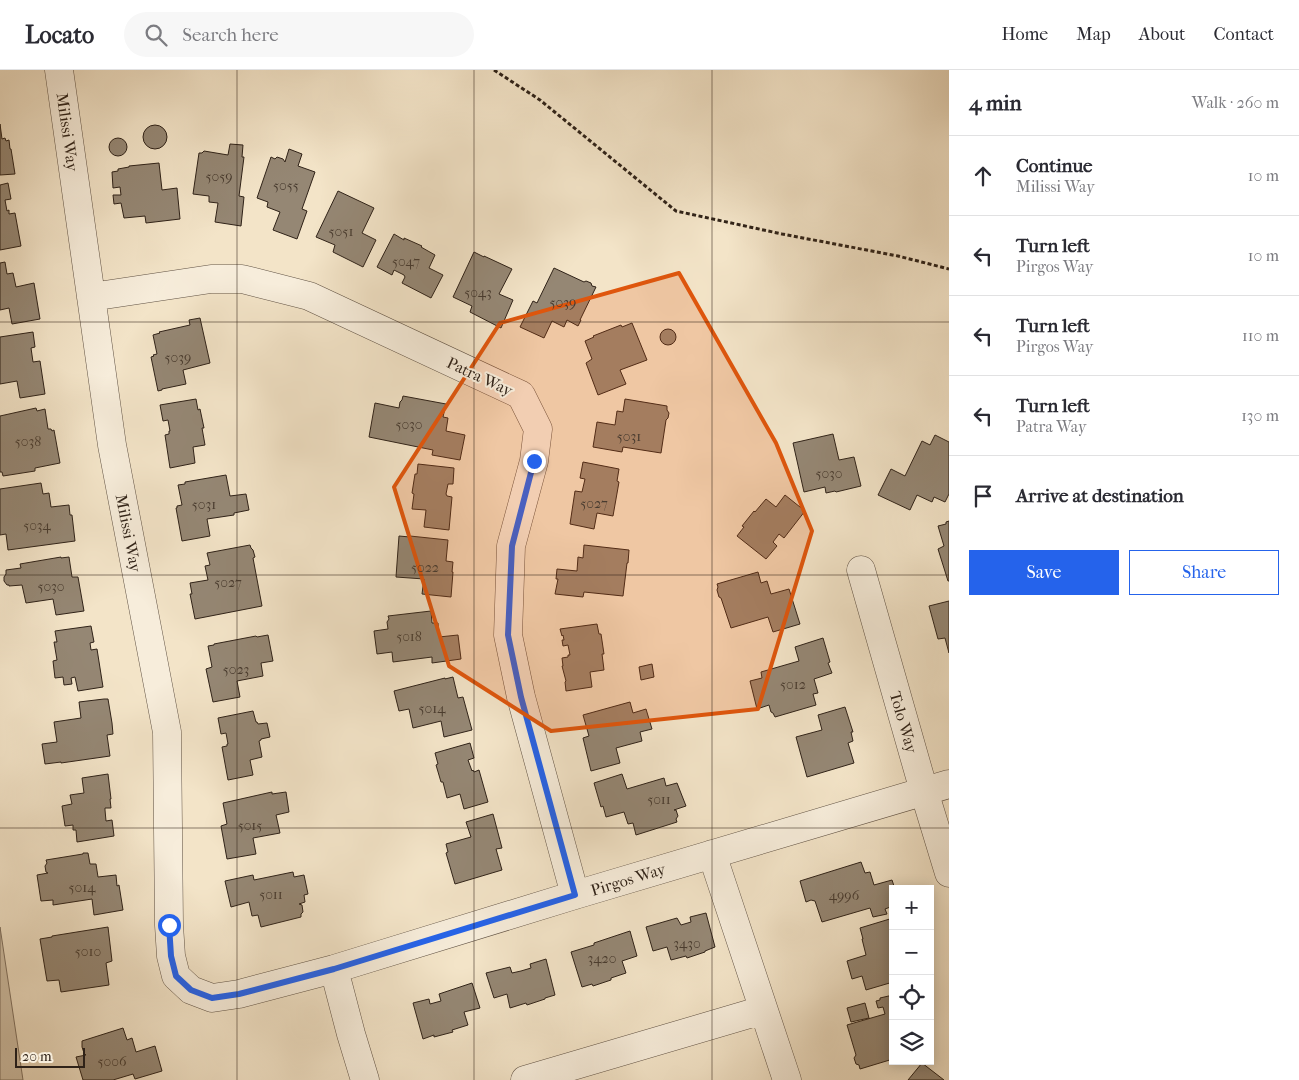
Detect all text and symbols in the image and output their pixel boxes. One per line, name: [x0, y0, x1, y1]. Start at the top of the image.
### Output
search box: [124, 12, 474, 57]
text: Locato: [25, 21, 94, 49]
icon: search: [142, 21, 170, 49]
text: Search here: [182, 24, 279, 46]
text: Home: [1001, 24, 1048, 45]
text: Map: [1076, 24, 1111, 45]
text: About: [1139, 24, 1185, 45]
text: Contact: [1213, 24, 1274, 45]
text: 4 min: [969, 91, 1022, 115]
street label: Milissi Way: [53, 92, 82, 173]
text: Walk · 260 m: [1192, 93, 1279, 112]
text: Continue: [1016, 155, 1092, 177]
icon: ahead: [969, 162, 997, 190]
text: 10 m: [1248, 166, 1279, 185]
house number: 5059: [205, 168, 233, 185]
house number: 5055: [273, 177, 299, 194]
text: Milissi Way: [1016, 177, 1095, 196]
house number: 5051: [329, 223, 353, 240]
text: Turn left: [1016, 235, 1090, 257]
icon: left: [969, 242, 997, 270]
text: 10 m: [1248, 246, 1279, 265]
house number: 5047: [392, 253, 420, 270]
text: Pirgos Way: [1016, 257, 1093, 276]
house number: 5043: [464, 284, 492, 301]
house number: 5039: [550, 294, 576, 311]
text: Turn left: [1016, 315, 1090, 337]
icon: left: [969, 322, 997, 350]
text: 110 m: [1242, 326, 1279, 345]
text: Pirgos Way: [1016, 337, 1093, 356]
house number: 5039: [165, 349, 191, 366]
street label: Patra Way: [444, 353, 516, 400]
text: Turn left: [1016, 395, 1090, 417]
icon: left: [969, 402, 997, 430]
text: 130 m: [1241, 406, 1279, 425]
house number: 5030: [395, 416, 423, 433]
text: Patra Way: [1016, 417, 1087, 436]
house number: 5031: [617, 428, 641, 445]
house number: 5038: [15, 433, 41, 450]
route end: [523, 450, 546, 473]
house number: 5030: [815, 465, 843, 482]
icon: arrive: [969, 482, 997, 510]
text: Arrive at destination: [1016, 485, 1184, 507]
street label: Milissi Way: [112, 493, 145, 574]
house number: 5027: [580, 495, 608, 512]
house number: 5031: [192, 496, 216, 513]
house number: 5034: [23, 517, 52, 534]
button: Save: [969, 550, 1119, 595]
button: Share: [1129, 550, 1279, 595]
house number: 5022: [411, 559, 439, 576]
house number: 5027: [214, 574, 242, 591]
house number: 5030: [37, 578, 65, 595]
house number: 5018: [396, 628, 422, 645]
house number: 5023: [223, 661, 249, 678]
house number: 5012: [780, 676, 806, 693]
street label: Tolo Way: [886, 689, 922, 756]
house number: 5014: [419, 700, 446, 717]
house number: 5011: [647, 791, 671, 808]
house number: 5015: [238, 817, 262, 834]
street label: Pirgos Way: [588, 859, 668, 900]
house number: 5014: [69, 879, 96, 896]
map controls: [889, 885, 934, 1065]
button: +: [889, 885, 934, 930]
house number: 5011: [259, 886, 283, 903]
house number: 4996: [829, 887, 860, 904]
route start: [158, 914, 181, 937]
button: −: [889, 930, 934, 975]
house number: 3430: [673, 935, 701, 952]
house number: 5010: [75, 943, 101, 960]
house number: 3420: [588, 950, 616, 967]
button: locate: [889, 975, 934, 1020]
button: layers: [889, 1020, 934, 1065]
scale bar: [15, 1045, 85, 1068]
text: 20 m: [22, 1048, 52, 1065]
house number: 5006: [97, 1053, 127, 1070]

